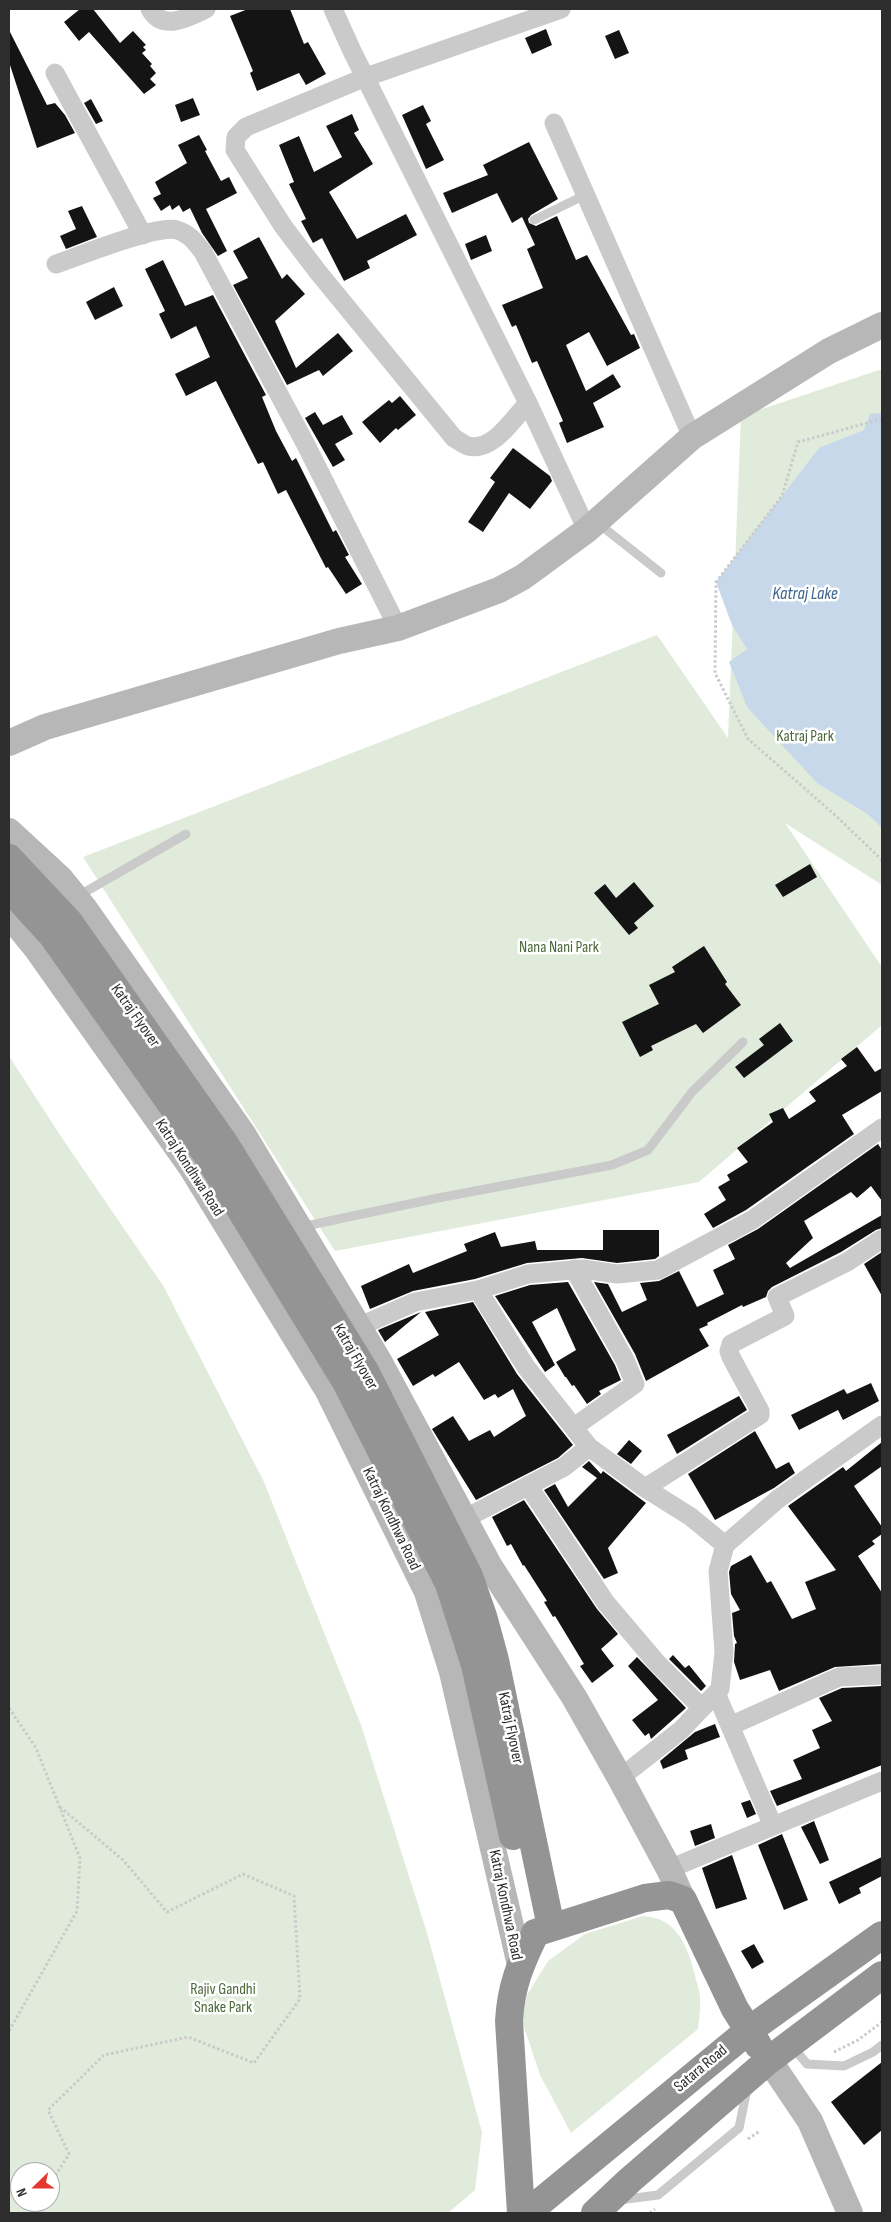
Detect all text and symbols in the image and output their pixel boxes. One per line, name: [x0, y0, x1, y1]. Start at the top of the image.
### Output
water label: Katraj Lake: [772, 583, 838, 605]
park label: Katraj Park: [776, 727, 834, 747]
park label: Nana Nani Park: [519, 938, 599, 958]
street label: Katraj Flyover: [106, 981, 164, 1051]
street label: Katraj Kondhwa Road: [150, 1116, 228, 1220]
street label: Katraj Flyover: [328, 1321, 382, 1393]
street label: Katraj Kondhwa Road: [358, 1464, 424, 1574]
street label: Katraj Flyover: [493, 1690, 527, 1766]
street label: Katraj Kondhwa Road: [484, 1848, 526, 1962]
park label: Rajiv Gandhi Snake Park: [190, 1980, 256, 2018]
street label: Satara Road: [670, 2041, 732, 2097]
north arrow: [10, 2162, 60, 2212]
text: N: [12, 2186, 31, 2199]

